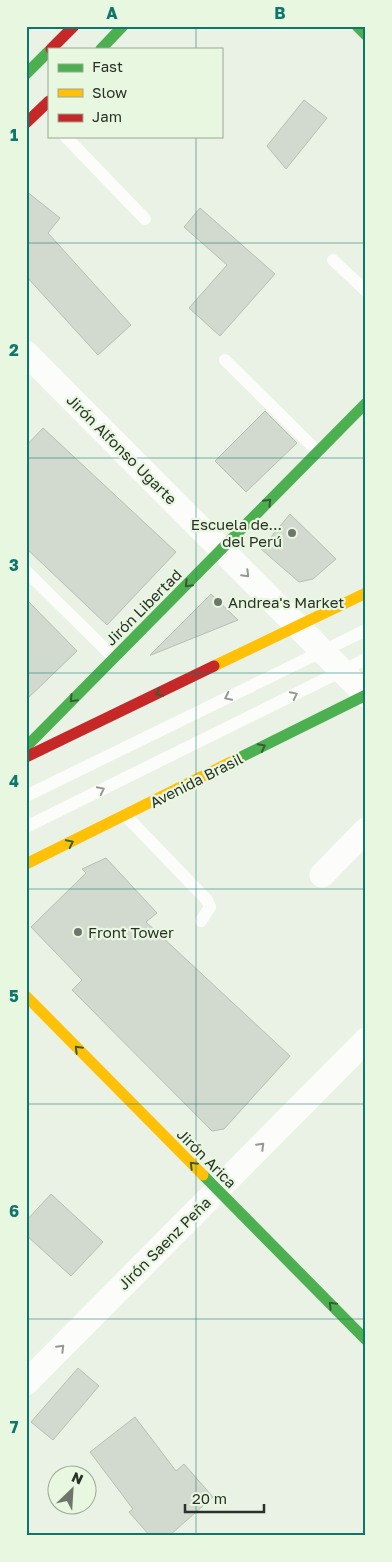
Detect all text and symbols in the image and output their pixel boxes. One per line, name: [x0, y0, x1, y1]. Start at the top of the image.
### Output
text: A: [106, 3, 118, 23]
text: B: [274, 3, 286, 23]
legend: [48, 48, 222, 138]
text: Fast: [92, 57, 123, 75]
text: Slow: [92, 83, 127, 101]
text: Jam: [92, 107, 122, 125]
text: 1: [10, 125, 18, 145]
text: 2: [9, 340, 19, 360]
street label: Jirón Alfonso Ugarte: [63, 390, 181, 508]
one-way arrow: [263, 499, 272, 508]
place label: Escuela de... del Perú: [191, 515, 282, 550]
marker: Escuela de... del Perú: [286, 527, 298, 539]
text: 3: [9, 555, 19, 575]
street label: Jirón Libertad: [101, 565, 185, 649]
one-way arrow: [240, 568, 249, 577]
one-way arrow: [185, 578, 194, 587]
place label: Andrea's Market: [228, 593, 344, 611]
marker: Andrea's Market: [212, 596, 224, 608]
one-way arrow: [155, 687, 164, 697]
one-way arrow: [224, 691, 233, 702]
one-way arrow: [289, 691, 298, 701]
one-way arrow: [70, 694, 79, 703]
one-way arrow: [257, 743, 266, 753]
street label: Avenida Brasil: [147, 749, 246, 811]
text: 4: [9, 771, 19, 791]
one-way arrow: [96, 786, 105, 796]
one-way arrow: [65, 839, 74, 849]
place label: Front Tower: [88, 923, 174, 941]
marker: Front Tower: [72, 926, 84, 938]
text: 5: [9, 986, 19, 1006]
one-way arrow: [75, 1046, 84, 1055]
street label: Jirón Arica: [174, 1125, 240, 1191]
one-way arrow: [255, 1143, 264, 1152]
one-way arrow: [190, 1162, 199, 1171]
street label: Jirón Saenz Peña: [114, 1193, 214, 1293]
text: 6: [9, 1201, 19, 1221]
one-way arrow: [328, 1302, 337, 1311]
one-way arrow: [55, 1345, 64, 1354]
text: 7: [10, 1417, 19, 1437]
north arrow: [48, 1464, 98, 1514]
text: N: [69, 1468, 86, 1488]
scale bar: [185, 1482, 263, 1514]
text: 20 m: [192, 1489, 227, 1507]

